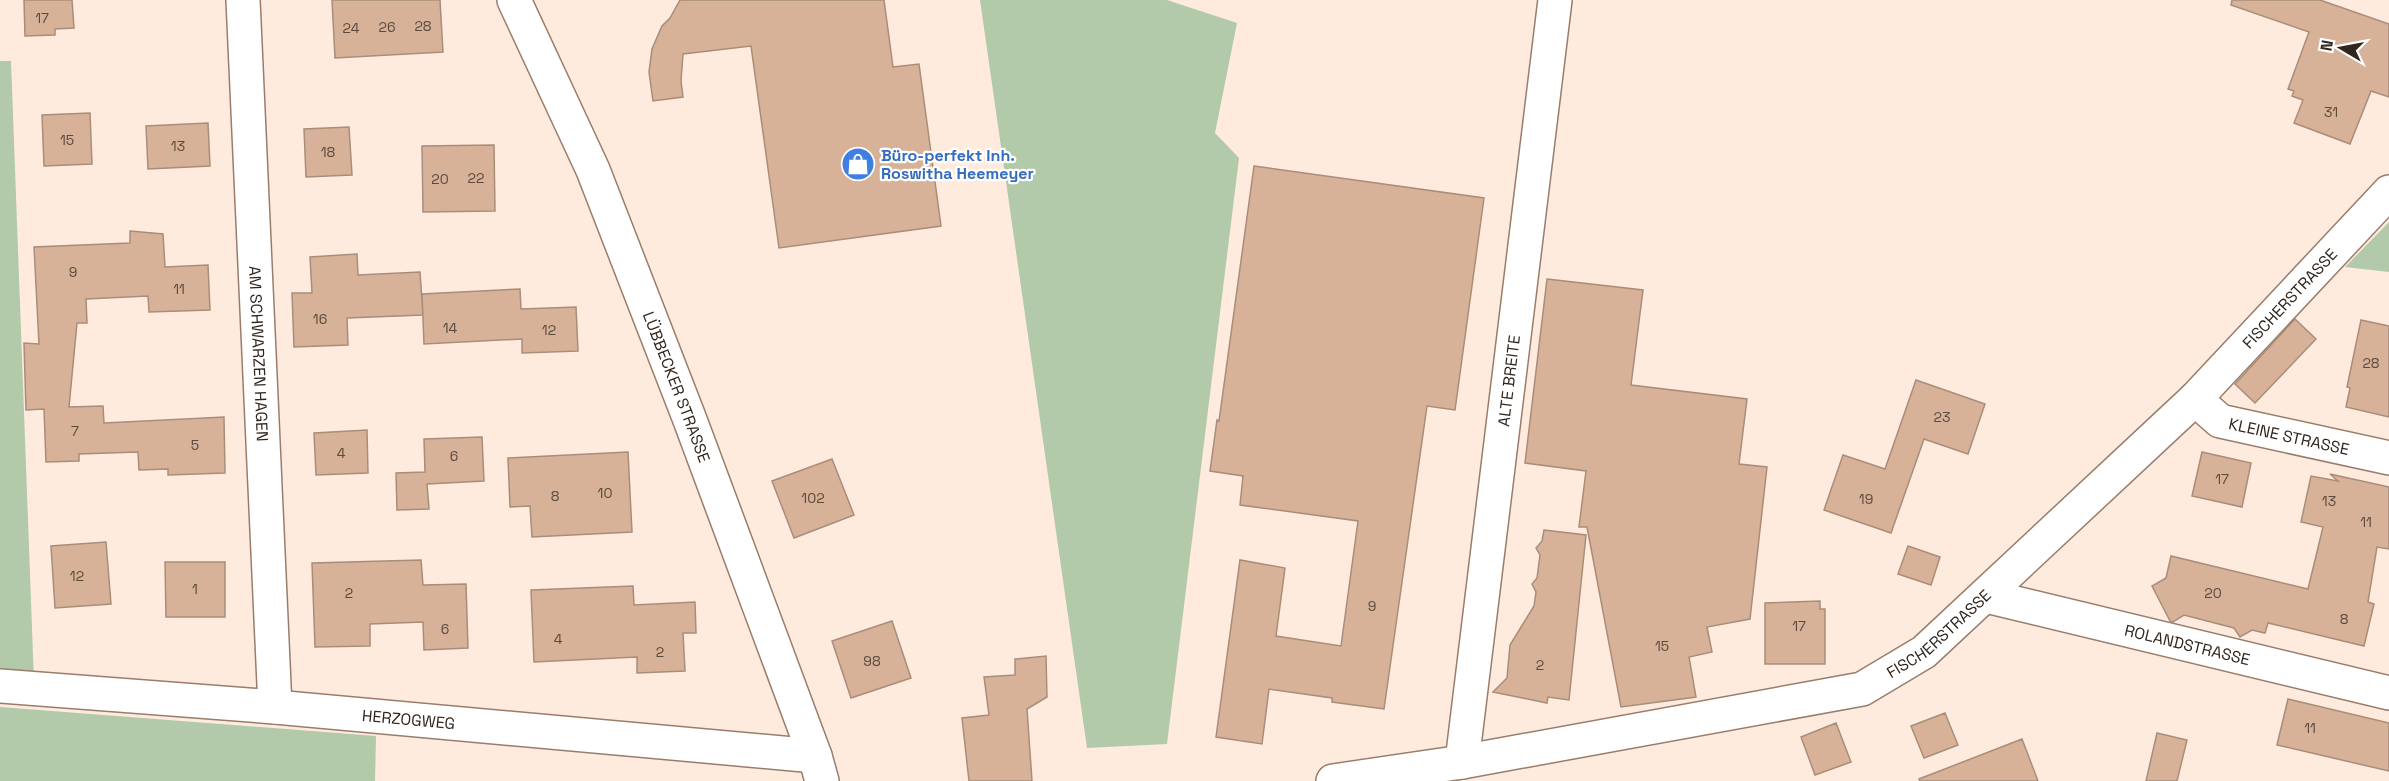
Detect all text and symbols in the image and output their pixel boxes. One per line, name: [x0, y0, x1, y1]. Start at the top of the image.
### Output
house number: 17: [35, 9, 49, 27]
house number: 28: [414, 17, 432, 35]
house number: 26: [378, 18, 396, 36]
north arrow: [2311, 18, 2371, 78]
house number: 24: [343, 19, 360, 37]
text: N: [2315, 38, 2338, 53]
house number: 31: [2324, 103, 2338, 121]
house number: 15: [60, 131, 74, 149]
house number: 13: [171, 137, 185, 155]
house number: 18: [321, 143, 336, 161]
place label: Büro-perfekt Inh. Roswitha Heemeyer: [881, 145, 1034, 184]
shop icon: Büro-perfekt Inh. Roswitha Heemeyer: [840, 146, 876, 182]
house number: 22: [468, 169, 484, 187]
house number: 20: [431, 170, 449, 188]
street label: FISCHERSTRASSE: [2238, 244, 2342, 353]
house number: 9: [69, 263, 77, 281]
street label: AM SCHWARZEN HAGEN: [244, 265, 273, 442]
house number: 11: [173, 280, 185, 298]
street label: LÜBBECKER STRASSE: [638, 309, 715, 466]
house number: 16: [313, 310, 327, 328]
house number: 14: [443, 319, 458, 337]
house number: 12: [542, 321, 556, 339]
street label: ALTE BREITE: [1493, 334, 1525, 428]
house number: 28: [2362, 354, 2380, 372]
house number: 23: [1934, 408, 1950, 426]
street label: KLEINE STRASSE: [2227, 413, 2351, 460]
house number: 7: [71, 422, 79, 440]
house number: 5: [191, 436, 199, 454]
house number: 4: [337, 444, 346, 462]
house number: 6: [450, 447, 458, 465]
house number: 17: [2215, 470, 2229, 488]
house number: 10: [598, 484, 612, 502]
house number: 8: [551, 487, 560, 505]
house number: 102: [801, 489, 825, 507]
house number: 19: [1859, 490, 1873, 508]
house number: 13: [2322, 492, 2336, 510]
house number: 11: [2360, 513, 2372, 531]
house number: 12: [70, 567, 84, 585]
house number: 1: [192, 580, 198, 598]
house number: 2: [345, 584, 353, 602]
house number: 20: [2204, 584, 2222, 602]
street label: FISCHERSTRASSE: [1883, 585, 1996, 683]
house number: 9: [1368, 597, 1376, 615]
house number: 8: [2340, 610, 2349, 628]
house number: 17: [1792, 617, 1806, 635]
house number: 6: [441, 620, 449, 638]
street label: ROLANDSTRASSE: [2122, 620, 2252, 670]
house number: 4: [554, 630, 563, 648]
house number: 15: [1655, 637, 1669, 655]
house number: 2: [656, 643, 664, 661]
house number: 98: [863, 652, 881, 670]
house number: 2: [1536, 656, 1544, 674]
street label: HERZOGWEG: [361, 705, 456, 734]
house number: 11: [2304, 719, 2316, 737]

